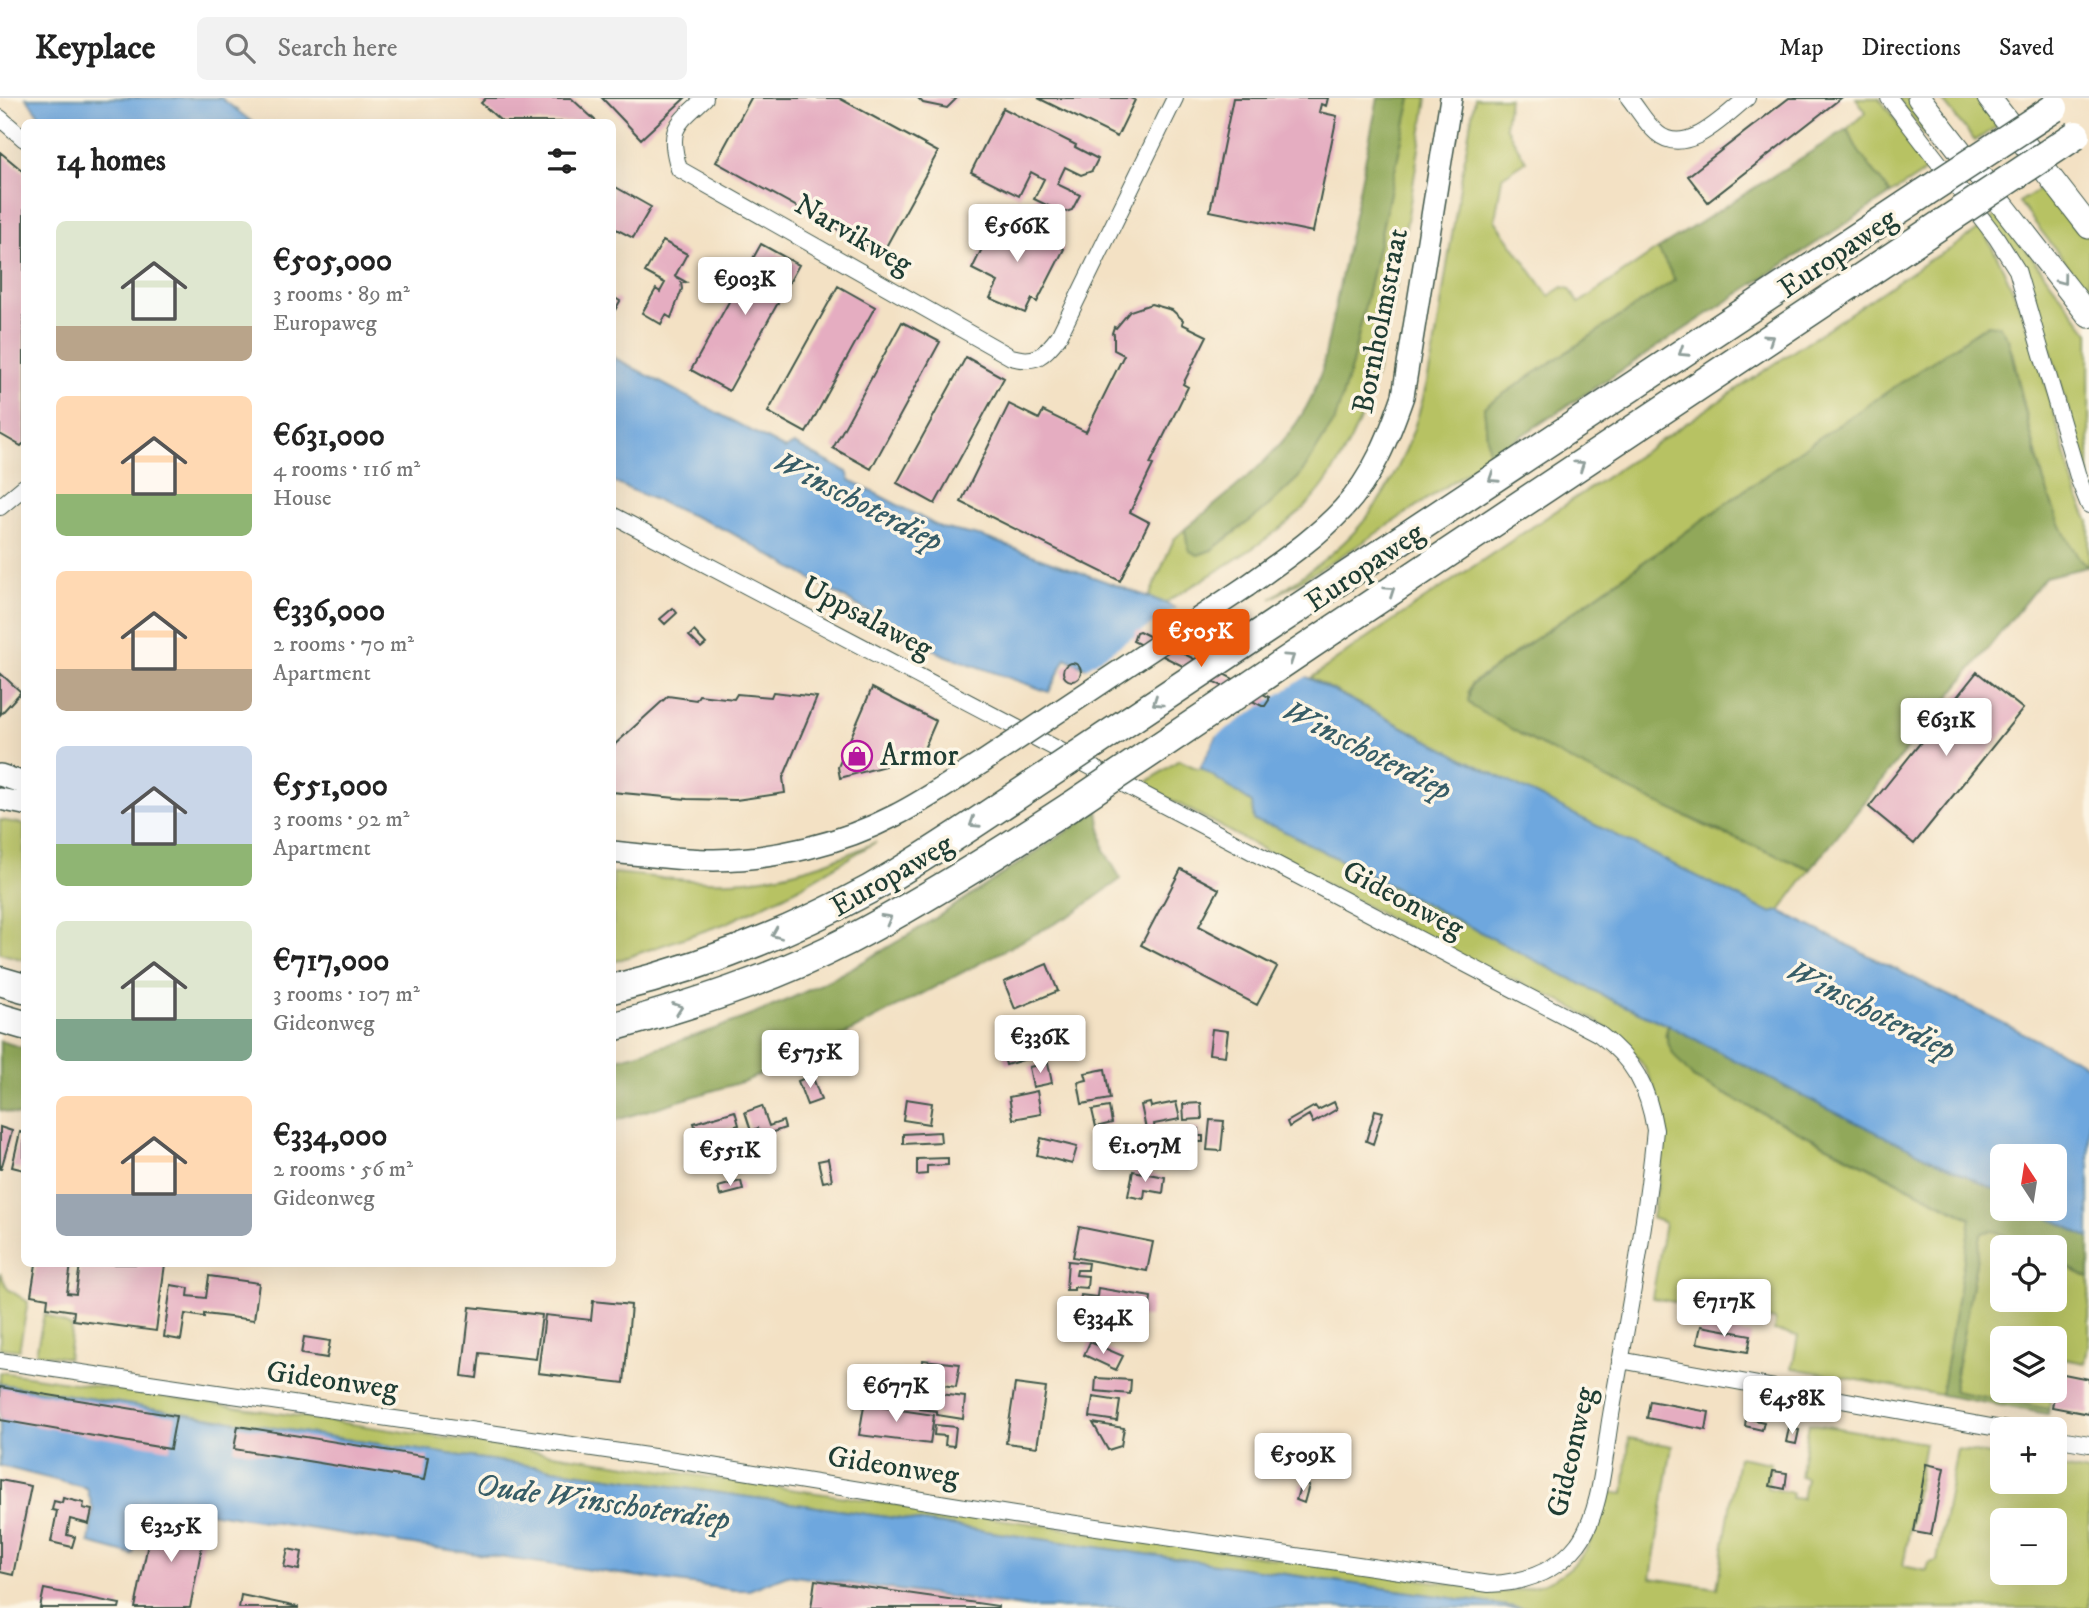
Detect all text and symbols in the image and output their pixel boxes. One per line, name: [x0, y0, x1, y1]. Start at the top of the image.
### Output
search box: [197, 17, 687, 80]
text: Keyplace: [35, 28, 155, 69]
icon: search: [221, 29, 259, 67]
text: Search here: [277, 32, 398, 65]
text: Map: [1779, 33, 1824, 63]
text: Directions: [1862, 33, 1961, 63]
text: Saved: [1999, 33, 2054, 63]
icon: filters: [543, 142, 581, 180]
text: 14 homes: [56, 143, 166, 180]
street label: Narvikweg: [787, 186, 919, 284]
street label: Europaweg: [1772, 201, 1905, 307]
pin: €566K: [968, 204, 1066, 264]
text: €566K: [984, 212, 1050, 241]
street label: Bornholmstraat: [1345, 225, 1417, 417]
text: €505,000: [273, 243, 392, 280]
icon: home: [112, 249, 196, 333]
pin: €903K: [696, 258, 794, 317]
text: €903K: [714, 265, 776, 294]
one-way arrow: [2053, 272, 2066, 284]
text: 3 rooms · 89 m²: [273, 280, 410, 309]
text: Europaweg: [273, 309, 377, 338]
one-way arrow: [1761, 335, 1774, 347]
one-way arrow: [1678, 344, 1691, 357]
text: €631,000: [273, 418, 385, 455]
icon: home: [112, 424, 196, 508]
water label: Winschoterdiep: [767, 442, 949, 562]
text: 4 rooms · 116 m²: [273, 455, 420, 484]
one-way arrow: [1572, 461, 1585, 473]
one-way arrow: [1488, 469, 1501, 482]
text: House: [273, 484, 331, 513]
street label: Europaweg: [1299, 515, 1432, 621]
street label: Uppsalaweg: [795, 568, 939, 668]
one-way arrow: [1382, 587, 1395, 599]
text: €336,000: [273, 593, 385, 630]
icon: home: [112, 599, 196, 683]
pin: €505K: [1152, 610, 1250, 669]
text: €505K: [1169, 617, 1233, 646]
text: 2 rooms · 70 m²: [273, 630, 414, 659]
one-way arrow: [1282, 654, 1295, 667]
text: Apartment: [273, 659, 371, 688]
water label: Winschoterdiep: [1276, 691, 1458, 811]
one-way arrow: [1152, 694, 1165, 706]
pin: €631K: [1897, 698, 1995, 758]
text: €631K: [1917, 706, 1975, 735]
place label: Armor: [880, 738, 958, 775]
shop icon: Armor: [840, 739, 874, 773]
text: €551,000: [273, 768, 388, 805]
icon: home: [112, 774, 196, 858]
text: 3 rooms · 92 m²: [273, 805, 410, 834]
one-way arrow: [969, 815, 982, 828]
street label: Europaweg: [824, 826, 960, 926]
text: Apartment: [273, 834, 371, 863]
street label: Gideonweg: [1336, 853, 1470, 948]
one-way arrow: [879, 914, 892, 927]
one-way arrow: [771, 926, 783, 940]
text: €717,000: [273, 943, 390, 980]
icon: home: [112, 949, 196, 1033]
water label: Winschoterdiep: [1780, 951, 1962, 1071]
text: 3 rooms · 107 m²: [273, 980, 420, 1009]
one-way arrow: [671, 1002, 684, 1016]
text: Gideonweg: [273, 1009, 375, 1038]
pin: €336K: [991, 1016, 1089, 1075]
text: €336K: [1011, 1023, 1069, 1052]
pin: €575K: [761, 1030, 859, 1090]
text: €575K: [778, 1038, 842, 1067]
text: €334,000: [273, 1118, 387, 1155]
icon: home: [112, 1124, 196, 1208]
pin: €1.07M: [1088, 1124, 1202, 1184]
pin: €551K: [681, 1128, 779, 1188]
text: €1.07M: [1109, 1132, 1181, 1161]
text: €551K: [700, 1136, 760, 1165]
north arrow: [1990, 1144, 2067, 1222]
map controls: [1990, 1144, 2067, 1585]
text: 2 rooms · 56 m²: [273, 1155, 413, 1184]
text: Gideonweg: [273, 1184, 375, 1213]
button: locate: [1990, 1235, 2067, 1312]
pin: €717K: [1675, 1280, 1773, 1339]
text: €717K: [1693, 1287, 1755, 1316]
pin: €334K: [1054, 1296, 1152, 1356]
text: €334K: [1073, 1304, 1133, 1333]
button: layers: [1990, 1326, 2067, 1403]
street label: Gideonweg: [264, 1353, 401, 1409]
pin: €677K: [847, 1364, 945, 1424]
text: €677K: [863, 1372, 929, 1401]
pin: €458K: [1743, 1376, 1841, 1436]
street label: Gideonweg: [1539, 1383, 1605, 1521]
text: €458K: [1759, 1384, 1825, 1413]
button: +: [1990, 1417, 2067, 1494]
pin: €509K: [1254, 1434, 1352, 1493]
street label: Gideonweg: [825, 1438, 962, 1496]
text: €509K: [1271, 1441, 1335, 1470]
water label: Oude Winschoterdiep: [473, 1465, 733, 1541]
pin: €325K: [122, 1504, 220, 1564]
button: −: [1990, 1508, 2067, 1585]
text: €325K: [141, 1512, 201, 1541]

